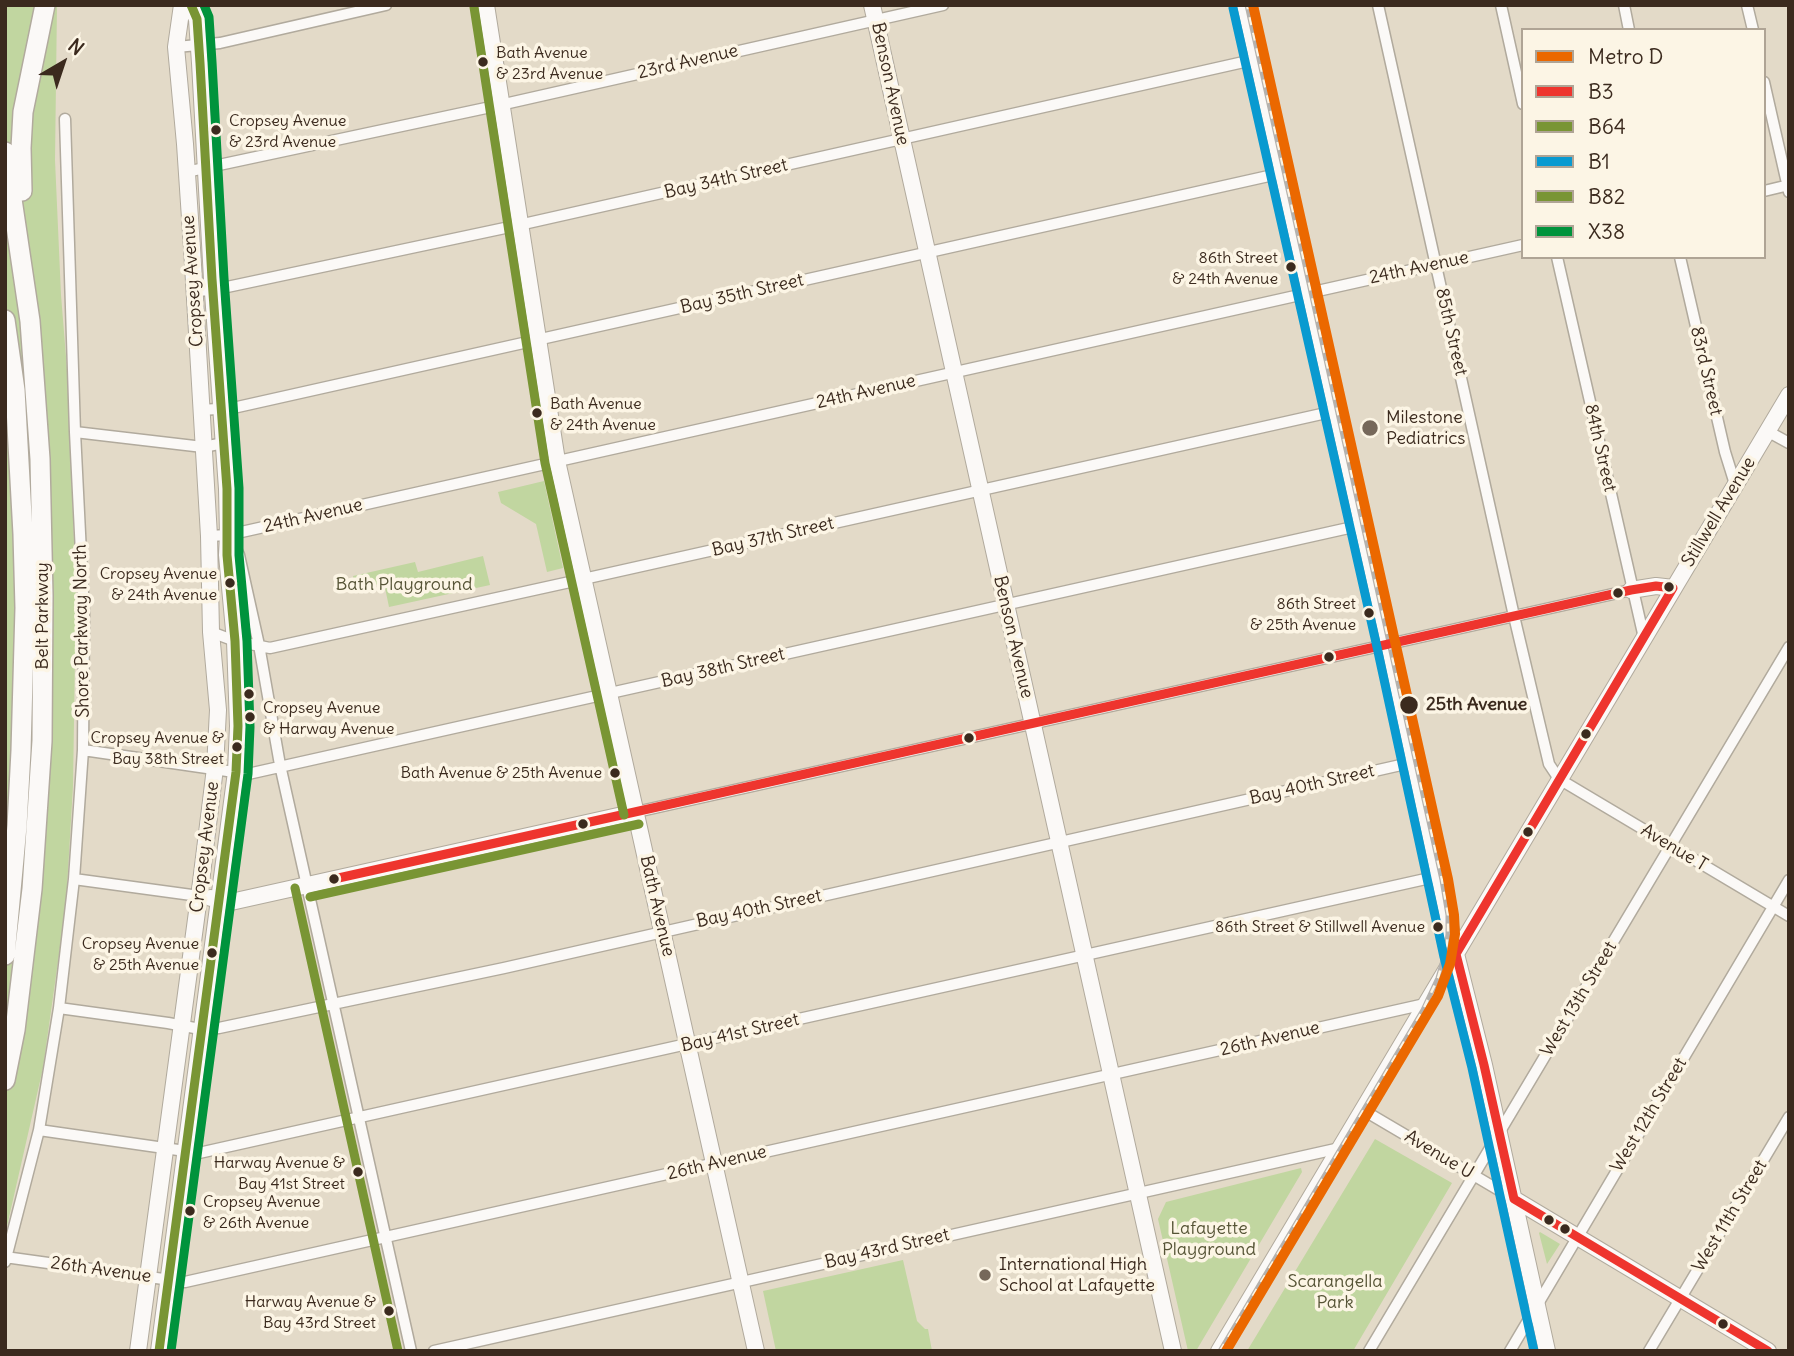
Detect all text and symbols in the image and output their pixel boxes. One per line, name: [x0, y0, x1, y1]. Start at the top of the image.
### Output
street label: Benson Avenue: [866, 20, 914, 148]
north arrow: [28, 28, 98, 98]
legend: [1521, 28, 1766, 259]
text: N: [64, 33, 89, 60]
street label: 23rd Avenue: [636, 40, 740, 84]
place label: Bath Avenue & 23rd Avenue: [496, 43, 603, 81]
text: Metro D: [1588, 43, 1663, 70]
marker: Bath Avenue & 23rd Avenue: [476, 55, 490, 69]
text: B3: [1588, 78, 1614, 105]
place label: Cropsey Avenue & 23rd Avenue: [229, 111, 346, 149]
text: B64: [1588, 113, 1626, 140]
marker: Cropsey Avenue & 23rd Avenue: [209, 123, 223, 137]
text: B1: [1588, 148, 1610, 175]
street label: Bay 34th Street: [662, 154, 790, 204]
text: B82: [1588, 183, 1625, 210]
street label: Cropsey Avenue: [178, 214, 208, 348]
text: X38: [1588, 218, 1625, 245]
street label: 24th Avenue: [1367, 247, 1471, 289]
place label: 86th Street & 24th Avenue: [1172, 248, 1278, 286]
marker: 86th Street & 24th Avenue: [1284, 260, 1298, 274]
street label: Bay 35th Street: [678, 269, 806, 319]
street label: 85th Street: [1430, 286, 1472, 378]
street label: 83rd Street: [1685, 324, 1727, 418]
street label: 24th Avenue: [814, 370, 918, 414]
place label: Bath Avenue & 24th Avenue: [550, 394, 656, 432]
street label: 84th Street: [1579, 402, 1621, 494]
marker: Bath Avenue & 24th Avenue: [530, 406, 544, 420]
place label: Milestone Pediatrics: [1386, 407, 1465, 450]
marker: Milestone Pediatrics: [1360, 418, 1380, 438]
street label: Stillwell Avenue: [1678, 453, 1760, 571]
street label: 24th Avenue: [261, 494, 365, 538]
street label: Bay 37th Street: [710, 512, 836, 562]
street label: Shore Parkway North: [70, 544, 94, 718]
street label: Belt Parkway: [32, 562, 54, 670]
place label: Cropsey Avenue & 24th Avenue: [100, 564, 217, 602]
park label: Bath Playground: [336, 574, 472, 596]
street label: Benson Avenue: [988, 574, 1038, 700]
marker: Cropsey Avenue & 24th Avenue: [223, 576, 237, 590]
unlabelled marker: [1662, 580, 1676, 594]
unlabelled marker: [1611, 586, 1625, 600]
place label: 86th Street & 25th Avenue: [1250, 594, 1356, 632]
marker: 86th Street & 25th Avenue: [1362, 606, 1376, 620]
street label: Bay 38th Street: [659, 643, 787, 693]
unlabelled marker: [1322, 650, 1336, 664]
unlabelled marker: [242, 687, 256, 701]
marker: 25th Avenue: [1398, 694, 1420, 716]
place label: 25th Avenue: [1426, 694, 1527, 716]
place label: Cropsey Avenue & Harway Avenue: [263, 698, 394, 736]
marker: Cropsey Avenue & Harway Avenue: [243, 710, 257, 724]
unlabelled marker: [1579, 727, 1593, 741]
place label: Cropsey Avenue & Bay 38th Street: [91, 728, 224, 766]
unlabelled marker: [962, 731, 976, 745]
marker: Cropsey Avenue & Bay 38th Street: [230, 740, 244, 754]
street label: Bay 40th Street: [1247, 760, 1377, 810]
place label: Bath Avenue & 25th Avenue: [400, 763, 602, 783]
marker: Bath Avenue & 25th Avenue: [608, 766, 622, 780]
street label: Cropsey Avenue: [186, 780, 224, 914]
unlabelled marker: [576, 817, 590, 831]
street label: Avenue T: [1637, 820, 1711, 876]
unlabelled marker: [1521, 825, 1535, 839]
street label: Bath Avenue: [635, 853, 679, 959]
unlabelled marker: [327, 872, 341, 886]
street label: Bay 40th Street: [694, 885, 824, 933]
place label: 86th Street & Stillwell Avenue: [1215, 917, 1425, 937]
marker: 86th Street & Stillwell Avenue: [1431, 920, 1445, 934]
place label: Cropsey Avenue & 25th Avenue: [82, 934, 199, 972]
street label: West 13th Street: [1536, 938, 1622, 1060]
marker: Cropsey Avenue & 25th Avenue: [205, 946, 219, 960]
street label: Bay 41st Street: [679, 1009, 801, 1057]
street label: 26th Avenue: [1218, 1017, 1322, 1061]
street label: West 12th Street: [1606, 1054, 1692, 1176]
street label: Avenue U: [1400, 1126, 1478, 1184]
street label: 26th Avenue: [665, 1141, 769, 1185]
place label: Harway Avenue & Bay 41st Street: [214, 1153, 345, 1191]
street label: West 11th Street: [1688, 1156, 1772, 1276]
marker: Harway Avenue & Bay 41st Street: [351, 1165, 365, 1179]
place label: Cropsey Avenue & 26th Avenue: [203, 1192, 320, 1230]
marker: Cropsey Avenue & 26th Avenue: [183, 1204, 197, 1218]
unlabelled marker: [1542, 1213, 1556, 1227]
park label: Lafayette Playground: [1162, 1218, 1256, 1260]
unlabelled marker: [1558, 1222, 1572, 1236]
street label: Bay 43rd Street: [823, 1224, 951, 1274]
street label: 26th Avenue: [49, 1252, 153, 1288]
place label: International High School at Lafayette: [999, 1254, 1155, 1296]
marker: International High School at Lafayette: [977, 1267, 993, 1283]
park label: Scarangella Park: [1287, 1271, 1383, 1314]
place label: Harway Avenue & Bay 43rd Street: [245, 1292, 376, 1330]
marker: Harway Avenue & Bay 43rd Street: [382, 1304, 396, 1318]
unlabelled marker: [1716, 1317, 1730, 1331]

